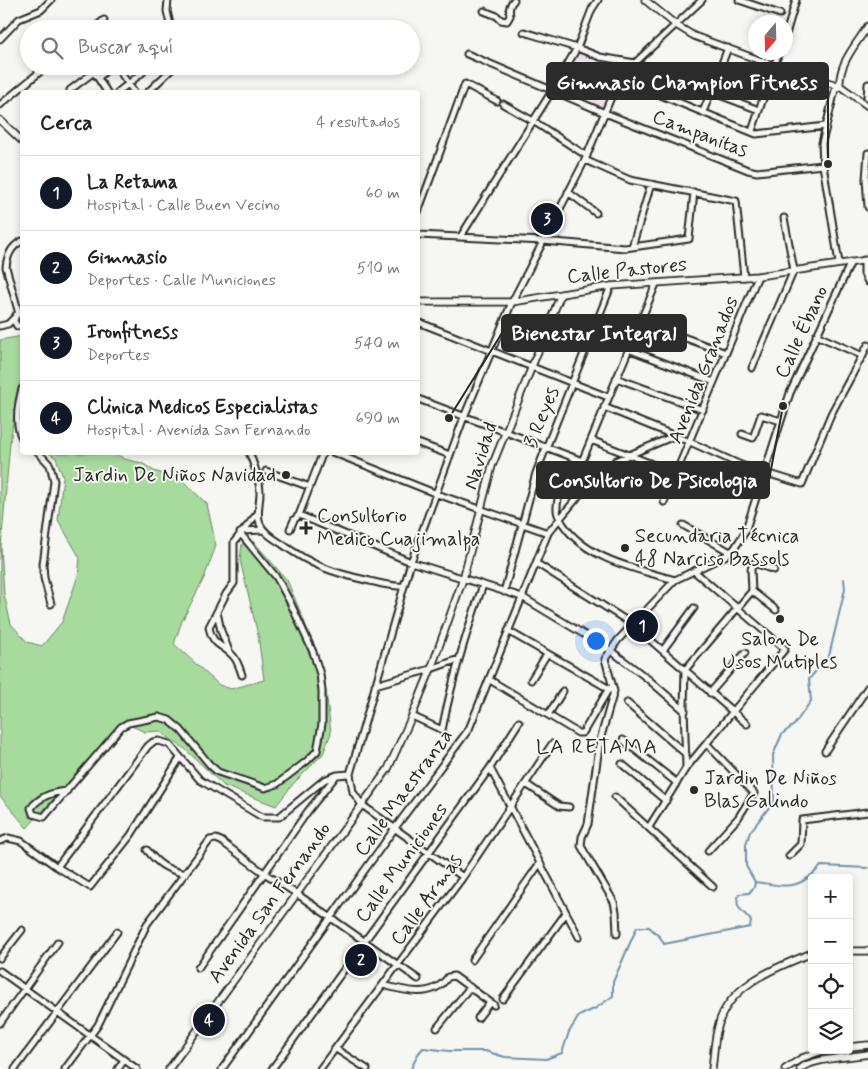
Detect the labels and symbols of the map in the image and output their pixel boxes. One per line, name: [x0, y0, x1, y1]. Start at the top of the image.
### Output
north arrow: [748, 15, 793, 60]
callout: Gimnasio Champion Fitness: [547, 63, 828, 99]
text: Gimnasio Champion Fitness: [557, 69, 818, 97]
street label: Campanitas: [648, 103, 752, 165]
pin: 3: [531, 200, 563, 238]
street label: Calle Pastores: [566, 251, 688, 291]
street label: Calle Ébano: [769, 281, 835, 383]
street label: Avenida Granados: [662, 292, 746, 448]
callout: Bienestar Integral: [502, 315, 686, 351]
text: Bienestar Integral: [512, 320, 676, 348]
street label: 3 Reyes: [518, 383, 566, 451]
street label: Navidad: [457, 419, 505, 493]
place label: Jardin De Niños Navidad: [73, 462, 276, 489]
callout: Consultorio De Psicologia: [537, 462, 769, 498]
text: Consultorio De Psicologia: [548, 467, 758, 497]
marker: Jardin De Niños Navidad: [280, 469, 292, 481]
place label: Consultorio Medico Cuajimalpa: [317, 503, 480, 553]
marker: Consultorio Medico Cuajimalpa: [299, 521, 313, 535]
place label: Secundaria Técnica 48 Narciso Bassols: [635, 523, 799, 573]
marker: Secundaria Técnica 48 Narciso Bassols: [619, 542, 631, 554]
pin: 1: [626, 607, 658, 645]
marker: Salon De Usos Mutiples: [774, 613, 786, 625]
place label: Salon De Usos Mutiples: [723, 626, 838, 676]
your location: [583, 628, 609, 654]
street label: Calle Maestranza: [349, 724, 459, 862]
district label: LA RETAMA: [536, 733, 658, 761]
place label: Jardin De Niños Blas Galindo: [704, 765, 837, 815]
marker: Jardin De Niños Blas Galindo: [688, 784, 700, 796]
street label: Calle Municiones: [349, 797, 455, 928]
street label: Avenida San Fernando: [202, 817, 338, 989]
street label: Calle Armas: [385, 849, 469, 951]
pin: 2: [345, 941, 377, 979]
pin: 4: [193, 1001, 225, 1039]

